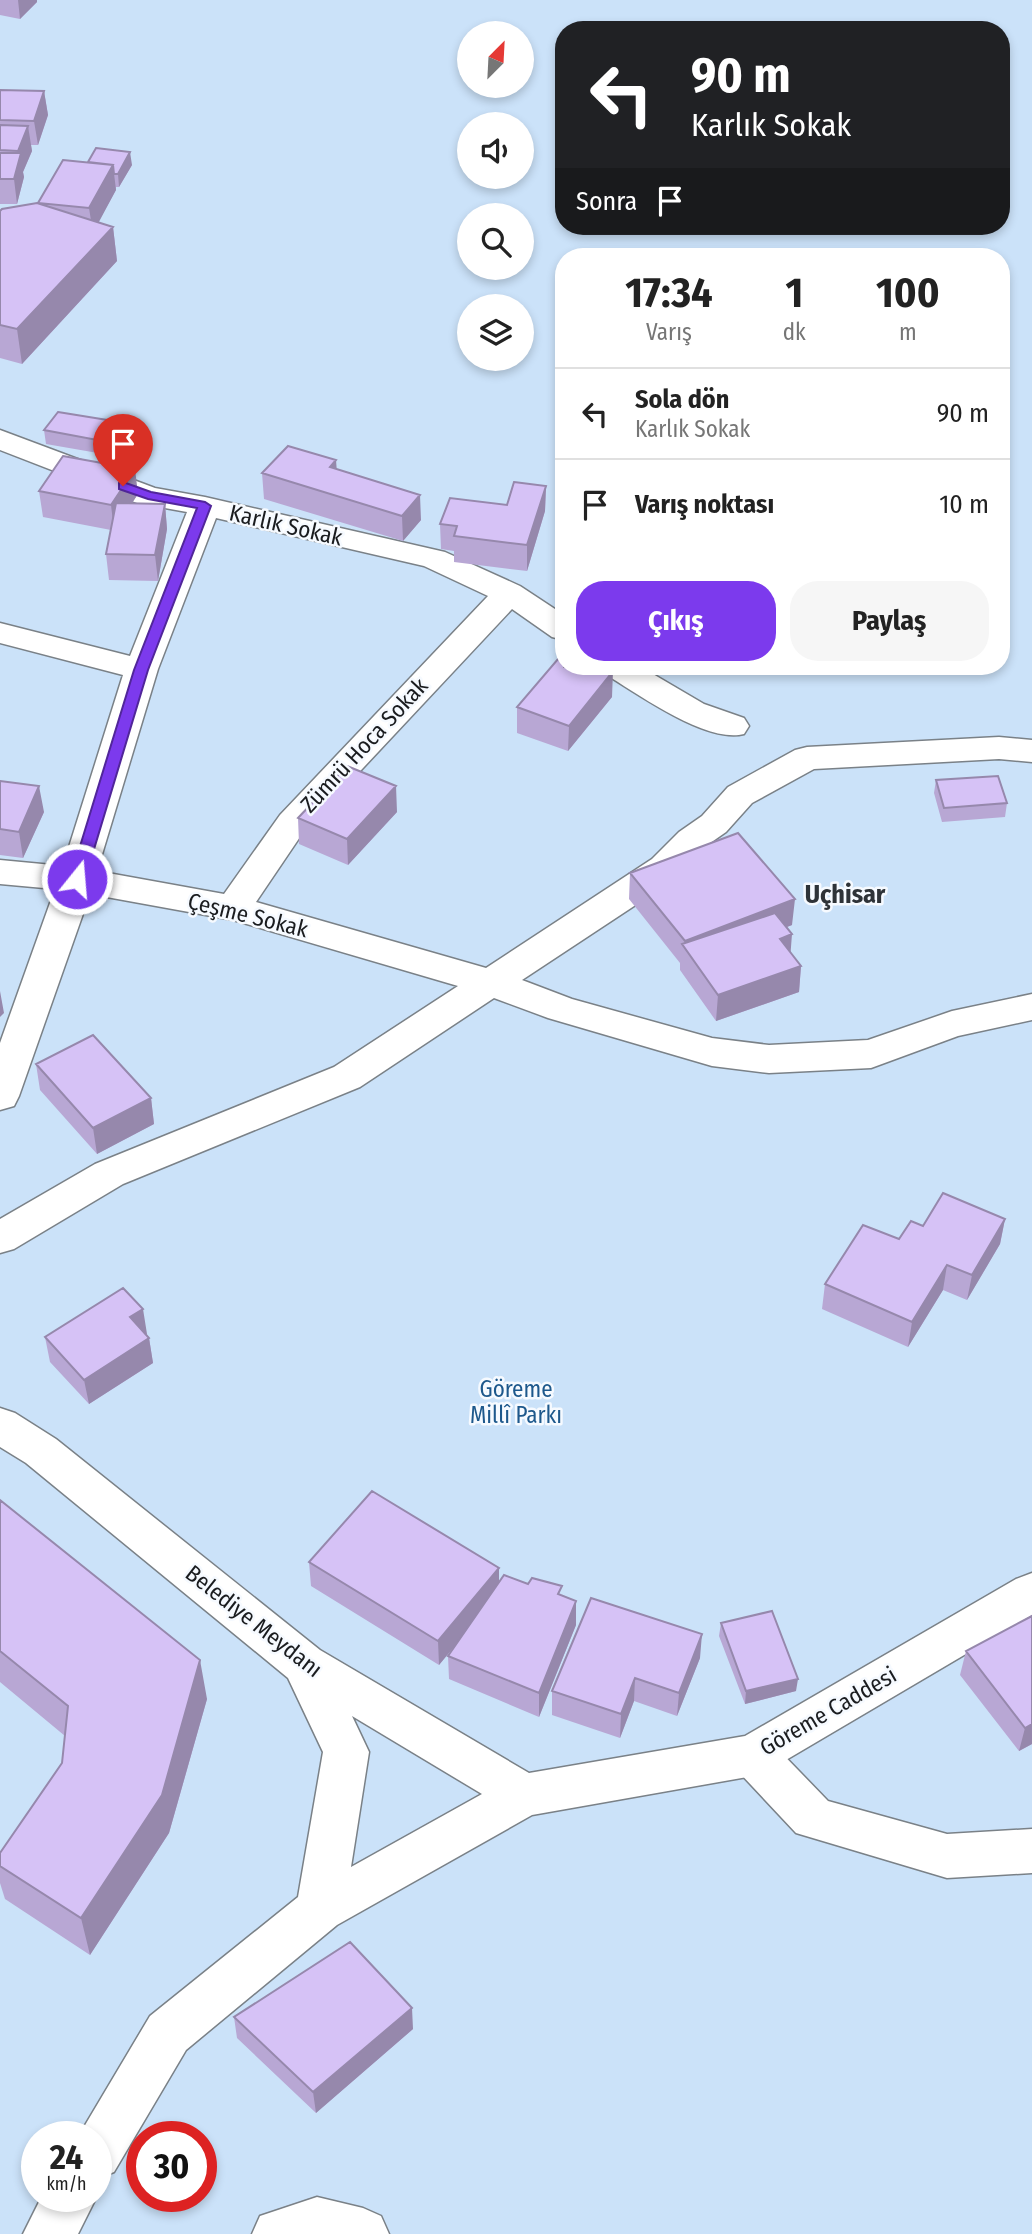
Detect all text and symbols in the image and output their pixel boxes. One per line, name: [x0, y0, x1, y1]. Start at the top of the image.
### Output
north arrow: [457, 21, 534, 98]
map controls: [457, 21, 534, 371]
text: 90 m: [691, 46, 791, 105]
icon: left: [576, 49, 667, 140]
text: Karlık Sokak: [691, 106, 851, 144]
button: sound: [457, 112, 534, 189]
icon: arrive: [651, 182, 689, 220]
text: Sonra: [576, 186, 637, 217]
button: search: [457, 203, 534, 280]
text: 17:34: [625, 268, 713, 318]
text: 1: [785, 268, 803, 318]
text: 100: [876, 268, 940, 318]
button: layers: [457, 294, 534, 371]
text: Varış: [646, 318, 692, 346]
text: dk: [783, 318, 806, 346]
text: m: [899, 318, 917, 346]
text: Sola dön: [635, 384, 729, 415]
icon: left: [576, 395, 614, 433]
text: 90 m: [937, 398, 989, 429]
pin: [93, 414, 153, 486]
text: Karlık Sokak: [635, 415, 750, 443]
icon: arrive: [104, 425, 142, 463]
icon: arrive: [576, 486, 614, 524]
text: Varış noktası: [635, 489, 774, 520]
text: 10 m: [939, 489, 989, 520]
street label: Karlık Sokak: [227, 498, 346, 552]
button: Çıkış: [576, 581, 776, 661]
button: Paylaş: [790, 581, 989, 661]
street label: Zümrü Hoca Sokak: [295, 672, 434, 818]
position arrow: [40, 842, 114, 916]
district label: Uçhisar: [805, 879, 886, 910]
street label: Çeşme Sokak: [185, 887, 311, 943]
park label: Göreme Millî Parkı: [470, 1375, 562, 1429]
street label: Belediye Meydanı: [180, 1559, 328, 1683]
street label: Göreme Caddesi: [755, 1661, 901, 1761]
speed limit sign: 30: [126, 2121, 217, 2212]
text: 24: [50, 2136, 83, 2178]
text: km/h: [46, 2173, 87, 2195]

